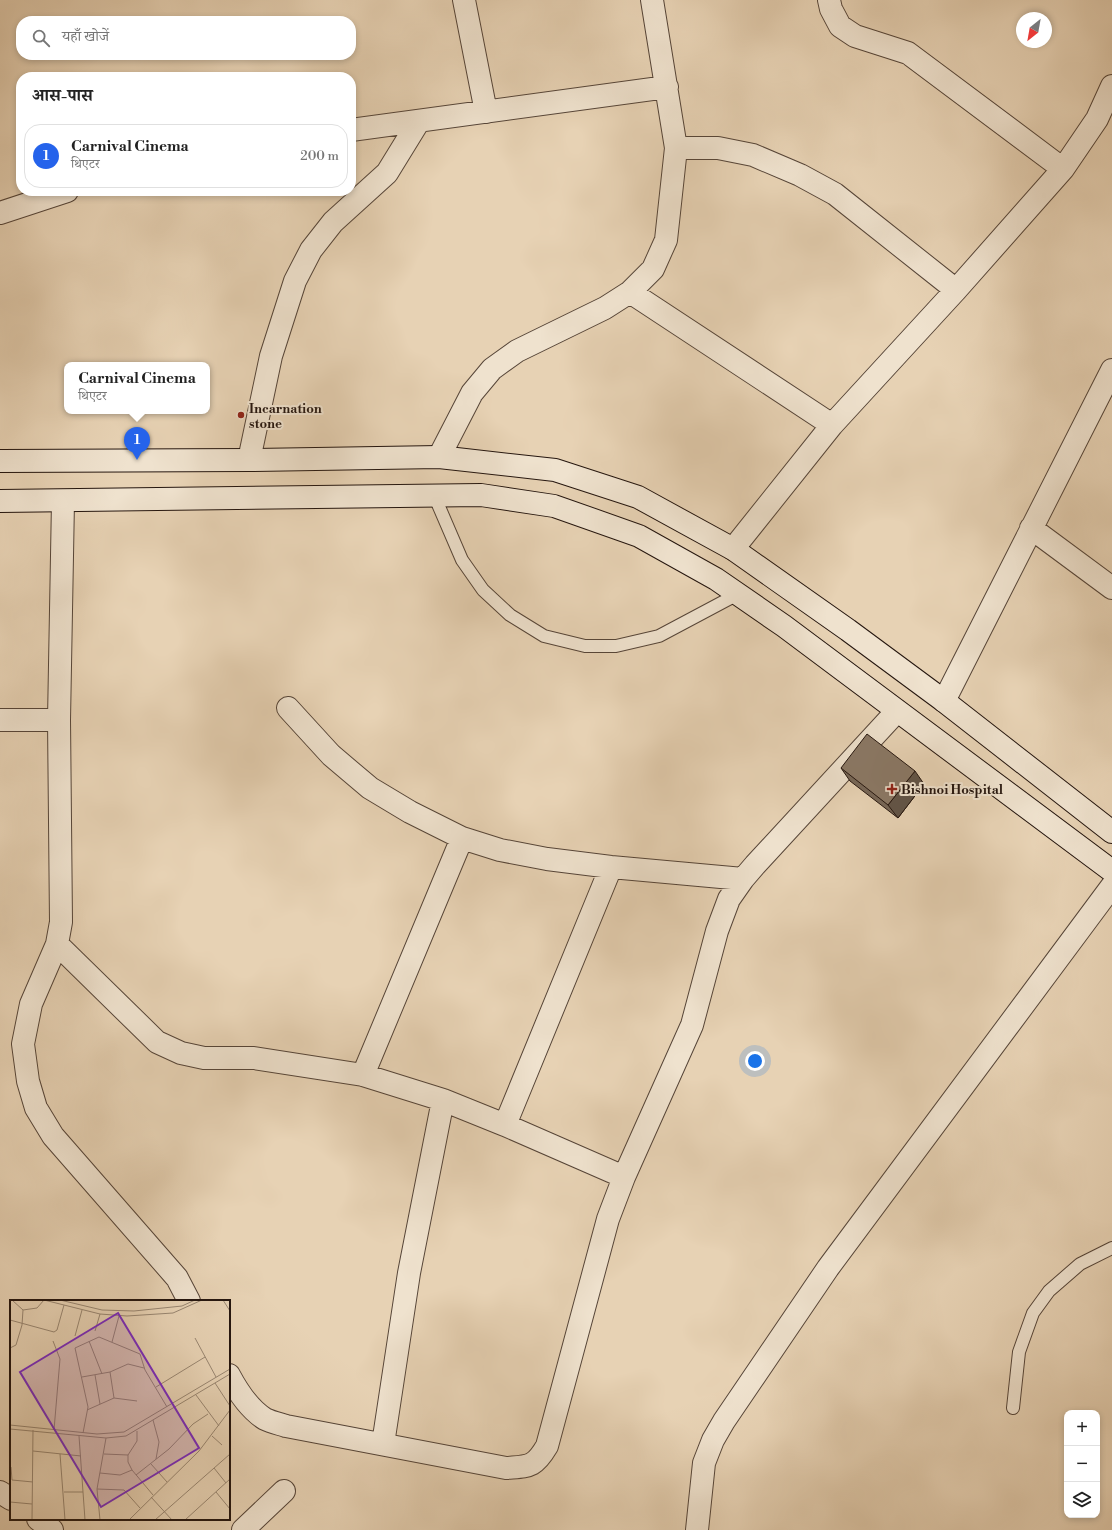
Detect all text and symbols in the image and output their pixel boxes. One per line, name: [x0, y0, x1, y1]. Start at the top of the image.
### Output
north arrow: [1016, 12, 1052, 48]
search box: [16, 16, 356, 60]
icon: search: [30, 27, 52, 49]
text: यहाँ खोजें: [62, 27, 109, 46]
text: आस-पास: [32, 85, 93, 107]
text: Carnival Cinema: [71, 137, 189, 156]
text: 1: [43, 148, 49, 164]
text: 200 m: [300, 148, 339, 164]
text: थिएटर: [71, 156, 100, 172]
popup: [64, 362, 210, 414]
text: Carnival Cinema: [78, 369, 196, 388]
text: थिएटर: [78, 388, 107, 404]
place label: Incarnation stone: [249, 401, 322, 432]
marker: Incarnation stone: [236, 410, 246, 420]
pin: 1: [124, 427, 150, 460]
place label: Bishnoi Hospital: [901, 782, 1004, 798]
marker: Bishnoi Hospital: [886, 783, 898, 795]
your location: [745, 1051, 765, 1071]
inset map: [10, 1300, 230, 1520]
map controls: [1064, 1410, 1100, 1518]
button: +: [1064, 1410, 1100, 1446]
button: −: [1064, 1446, 1100, 1482]
button: layers: [1064, 1482, 1100, 1518]

